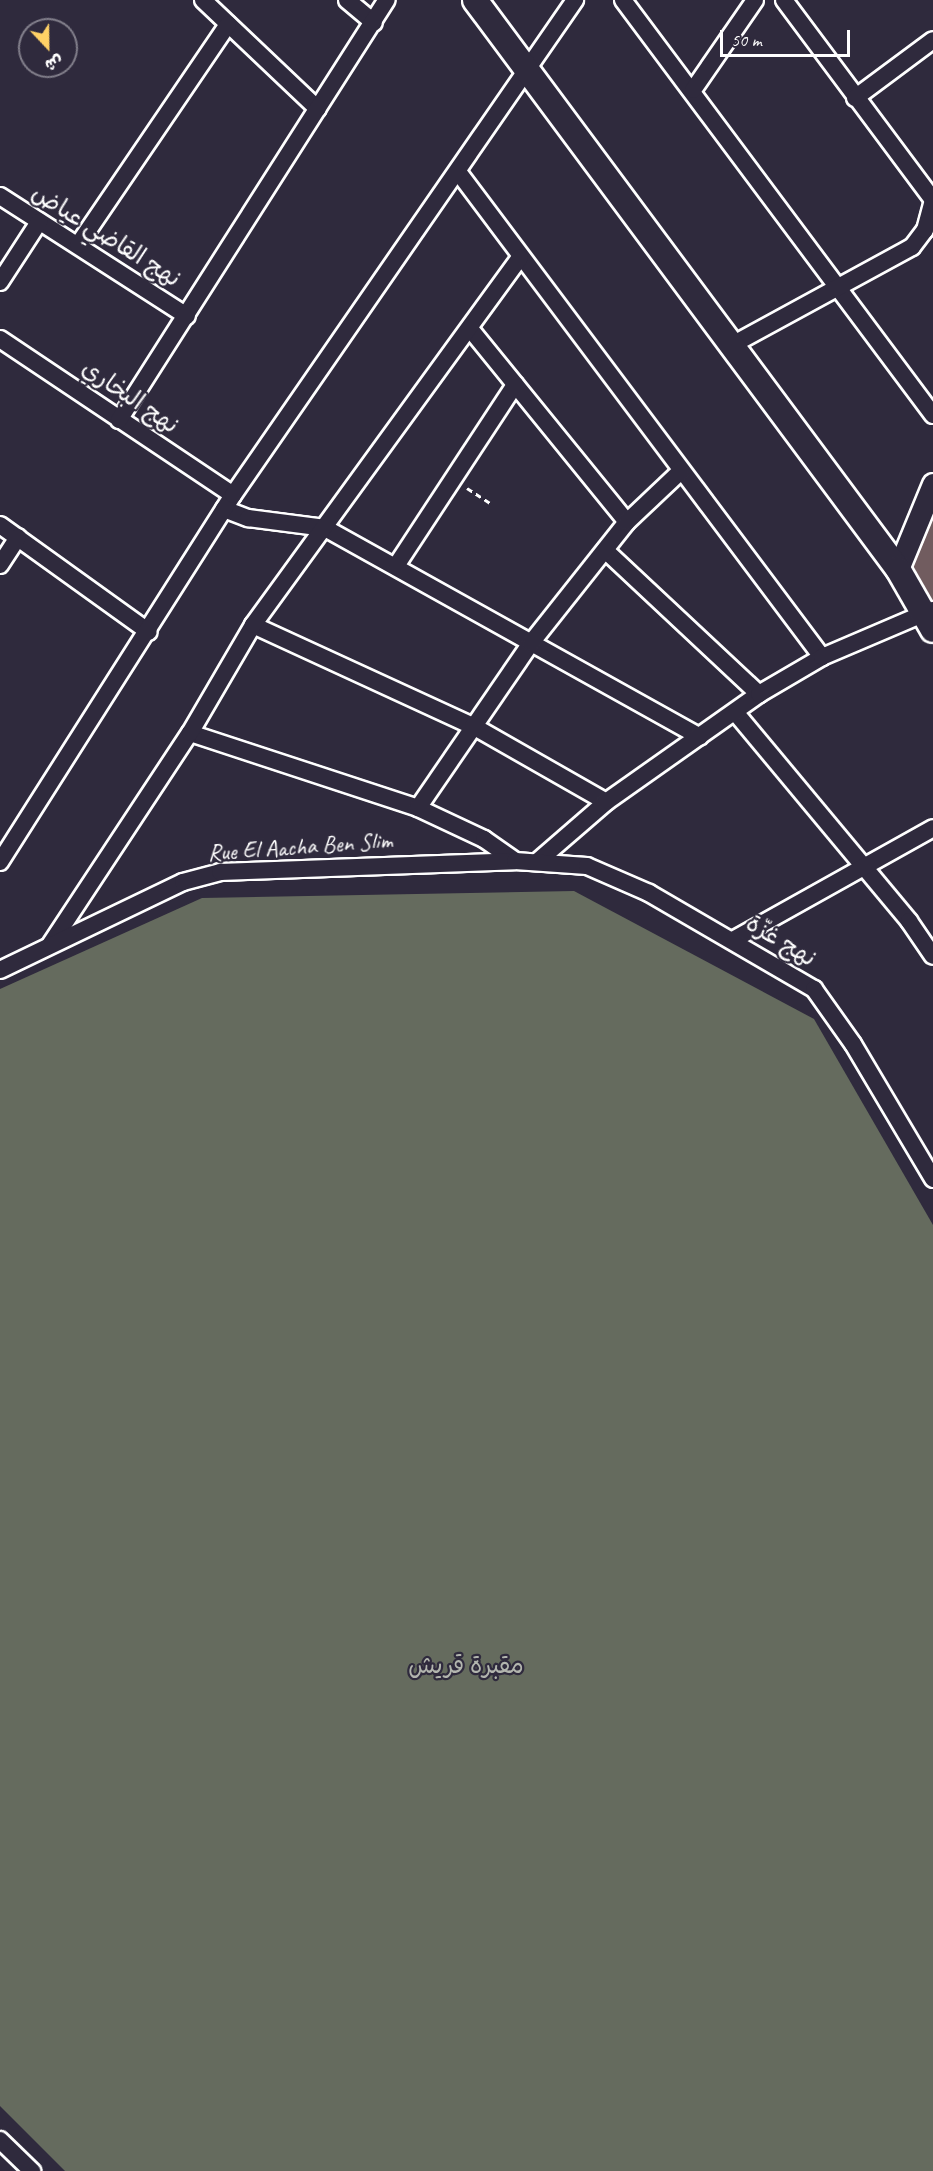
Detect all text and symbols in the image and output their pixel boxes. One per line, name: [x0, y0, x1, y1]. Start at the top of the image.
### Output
north arrow: [18, 18, 78, 78]
scale bar: [723, 18, 854, 56]
text: 50 m: [731, 29, 762, 51]
text: ش: [42, 50, 66, 75]
street label: نهج القاضي عياض: [26, 179, 186, 293]
street label: نهج البخاري: [76, 354, 184, 440]
street label: Rue El Aacha Ben Slim: [206, 826, 394, 868]
street label: نهج غزّة: [741, 909, 821, 973]
park label: مقبرة قريش: [408, 1652, 524, 1680]

